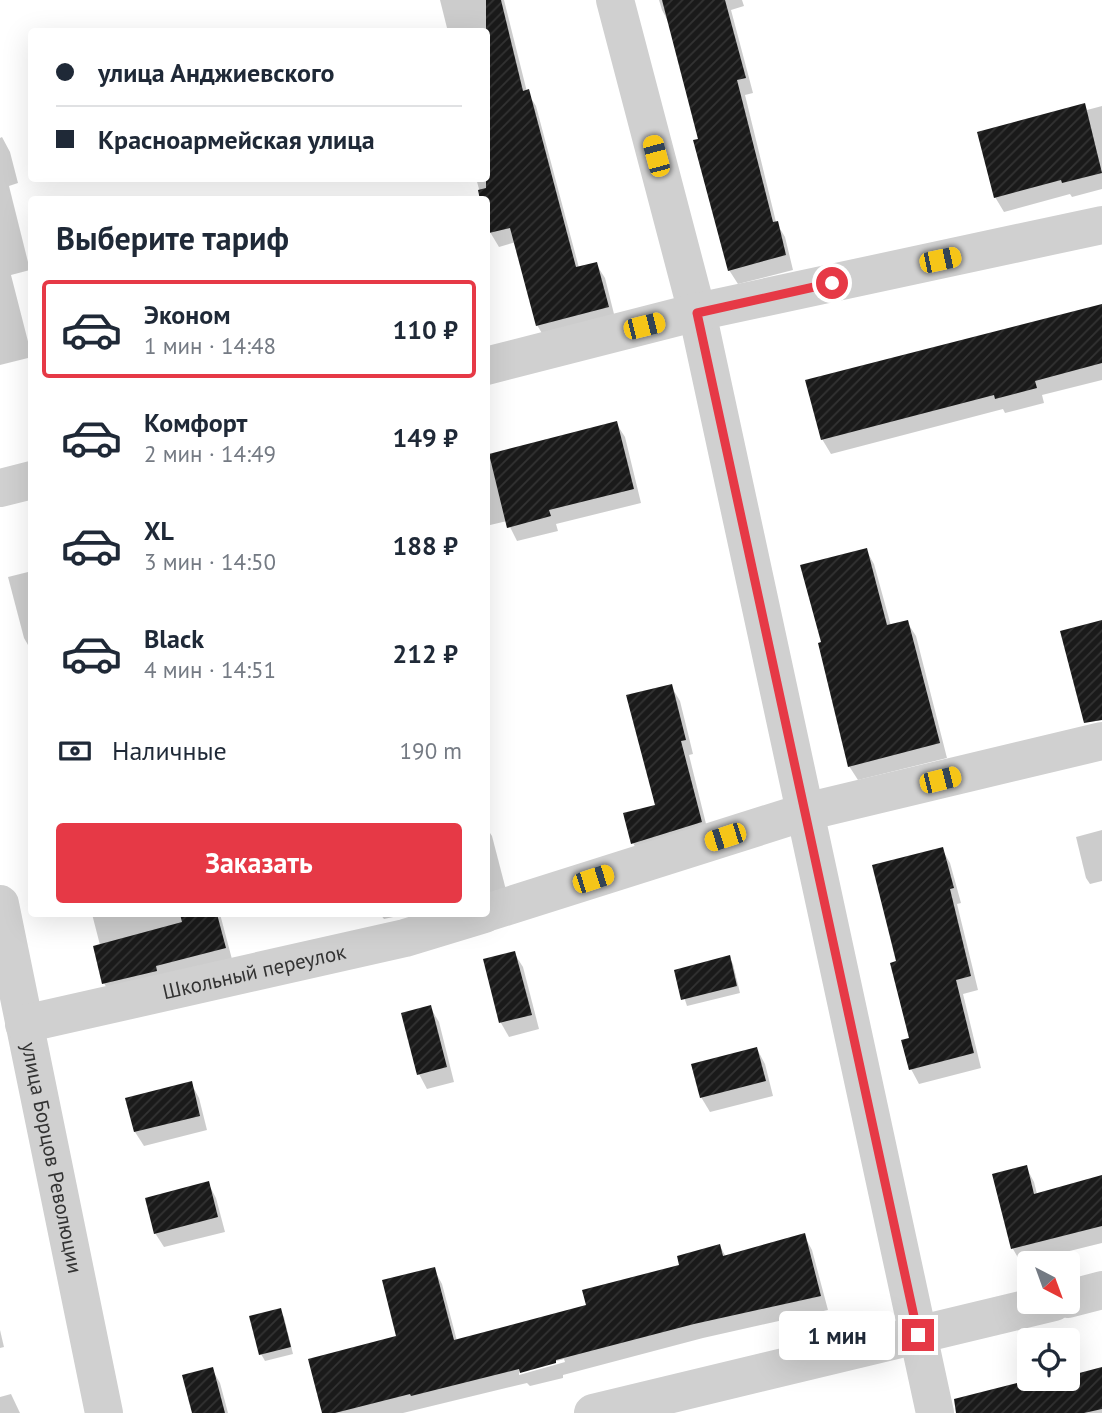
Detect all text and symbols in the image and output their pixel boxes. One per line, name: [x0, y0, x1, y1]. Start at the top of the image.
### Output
text: улица Анджиевского: [98, 56, 334, 89]
text: Красноармейская улица: [98, 123, 375, 156]
car: [641, 133, 672, 179]
text: Выберите тариф: [56, 217, 289, 259]
car: [918, 245, 963, 275]
route start: [816, 267, 848, 299]
icon: car: [60, 298, 123, 361]
text: Эконом: [144, 298, 231, 331]
car: [622, 311, 667, 341]
text: 110 ₽: [392, 313, 458, 346]
text: 1 мин · 14:48: [144, 331, 276, 360]
icon: car: [60, 406, 123, 469]
text: Комфорт: [144, 406, 247, 439]
text: 149 ₽: [392, 421, 458, 454]
text: 2 мин · 14:49: [144, 439, 276, 468]
icon: car: [60, 514, 123, 577]
text: XL: [144, 514, 174, 547]
text: 188 ₽: [392, 529, 458, 562]
text: 3 мин · 14:50: [144, 547, 276, 576]
icon: car: [60, 622, 123, 685]
text: Black: [144, 622, 204, 655]
text: 212 ₽: [392, 637, 458, 670]
text: 4 мин · 14:51: [144, 655, 276, 684]
icon: cash: [56, 732, 94, 770]
text: Наличные: [112, 734, 227, 767]
text: 190 m: [400, 736, 462, 765]
car: [918, 765, 963, 795]
car: [702, 821, 749, 853]
button: Заказать: [56, 823, 462, 903]
car: [570, 863, 617, 895]
street label: Школьный переулок: [160, 938, 348, 1005]
street label: улица Борцов Революции: [16, 1040, 89, 1276]
north arrow: [1017, 1251, 1080, 1314]
map controls: [1017, 1251, 1080, 1391]
callout: 1 мин: [778, 1310, 894, 1360]
route end: [902, 1319, 934, 1351]
text: 1 мин: [807, 1321, 867, 1350]
button: locate: [1017, 1328, 1080, 1391]

